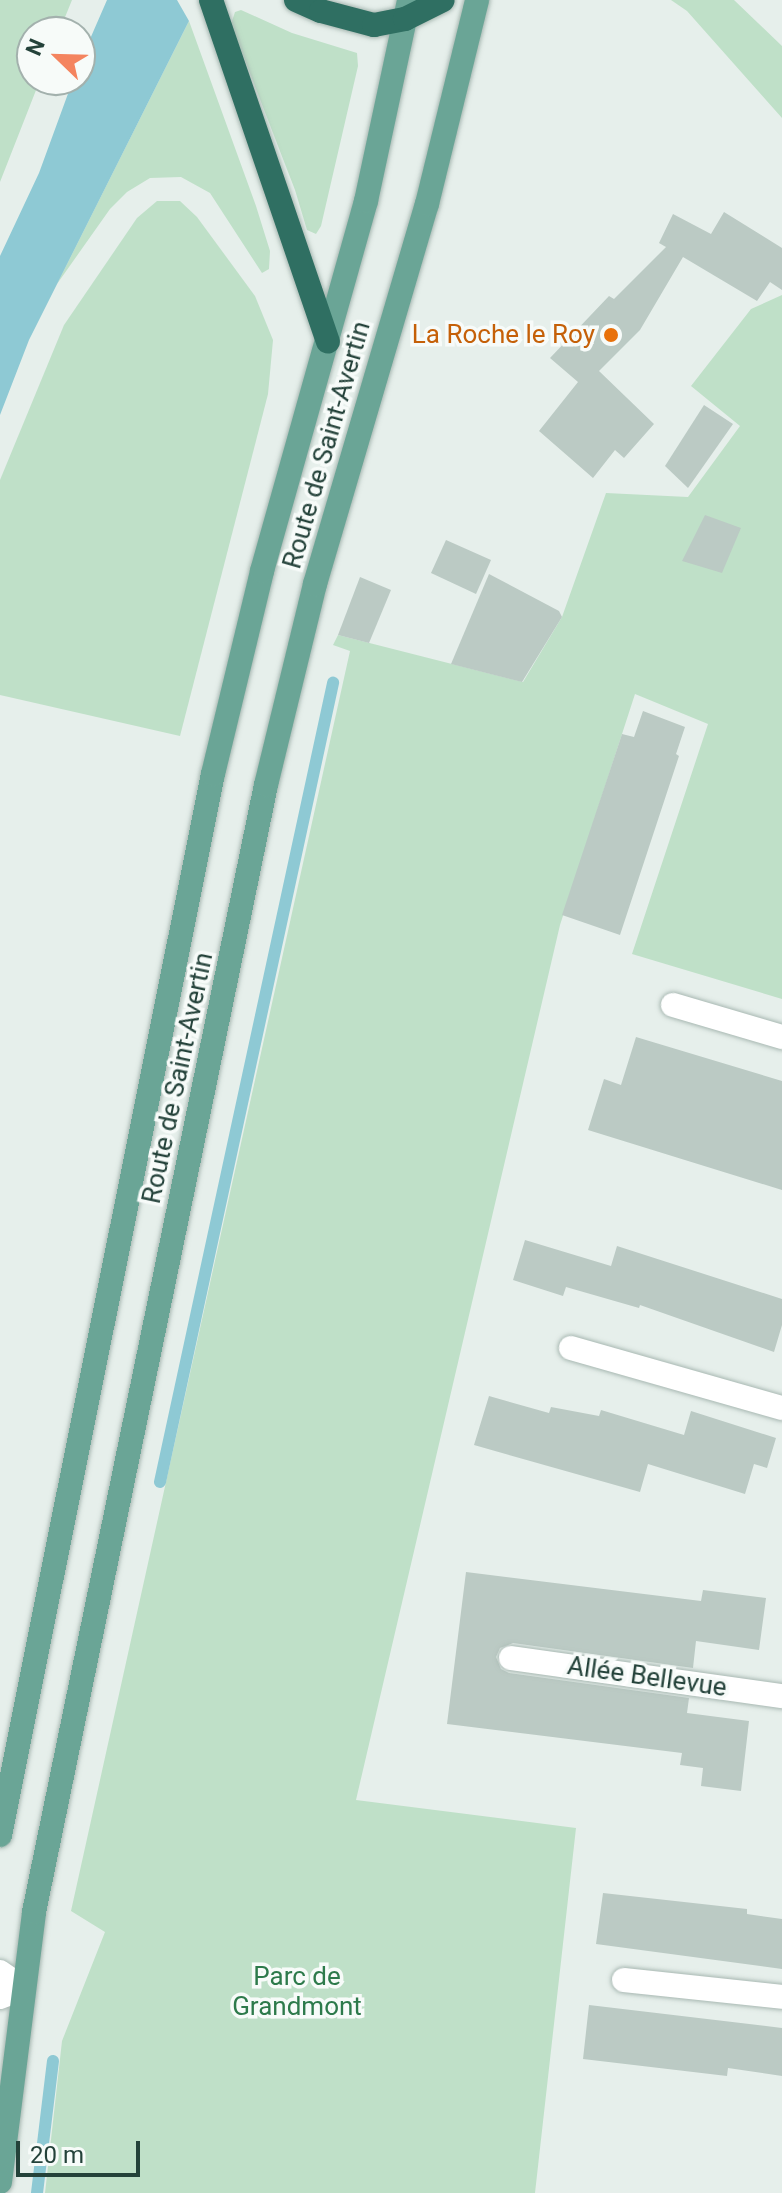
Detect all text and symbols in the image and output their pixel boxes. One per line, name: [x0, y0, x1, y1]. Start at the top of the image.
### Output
north arrow: [16, 16, 96, 96]
text: N: [21, 35, 50, 59]
street label: Route de Saint-Avertin: [277, 318, 377, 572]
place label: La Roche le Roy: [412, 319, 595, 351]
marker: La Roche le Roy: [602, 326, 620, 344]
street label: Route de Saint-Avertin: [136, 950, 220, 1206]
street label: Allée Bellevue: [565, 1650, 729, 1704]
park label: Parc de Grandmont: [232, 1961, 362, 2022]
scale bar: [20, 2125, 144, 2175]
text: 20 m: [30, 2141, 84, 2169]

